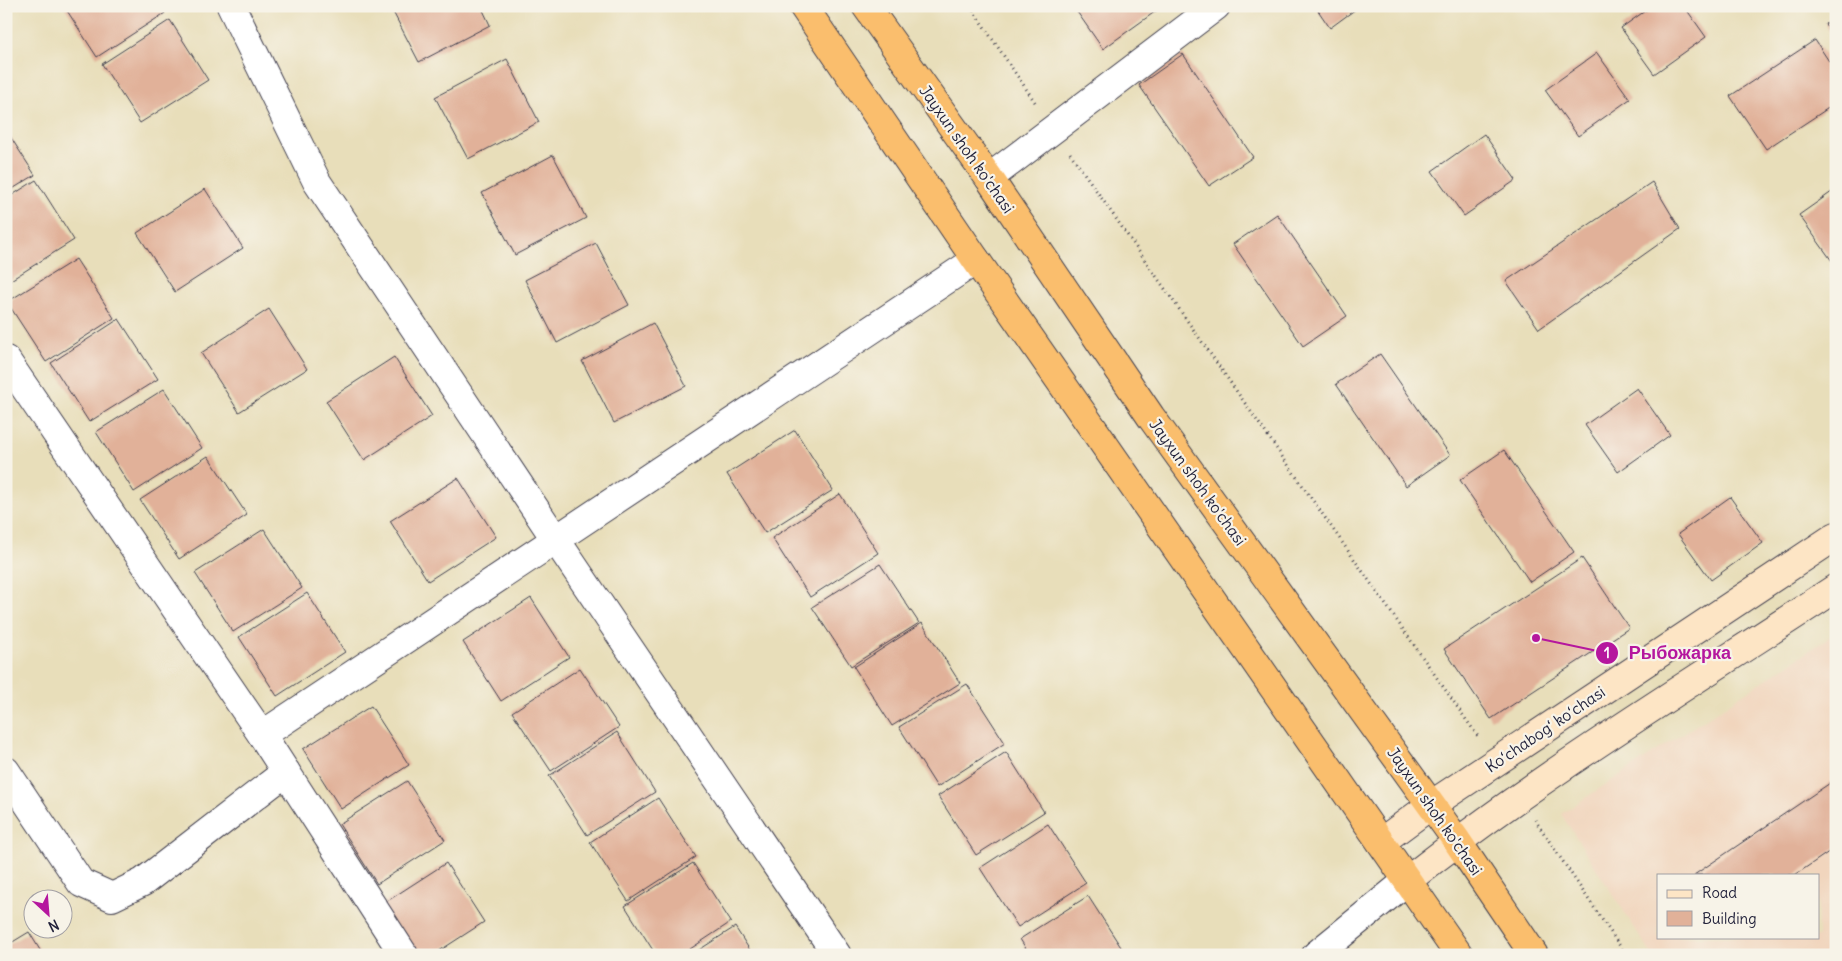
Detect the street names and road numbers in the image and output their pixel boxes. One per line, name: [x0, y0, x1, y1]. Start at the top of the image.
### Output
street label: Jayxun shoh ko'chasi: [915, 81, 1019, 217]
street label: Jayxun shoh ko'chasi: [1145, 415, 1251, 549]
street label: Ko‘chabog‘ ko‘chasi: [1481, 682, 1609, 776]
street label: Jayxun shoh ko'chasi: [1383, 743, 1487, 879]

